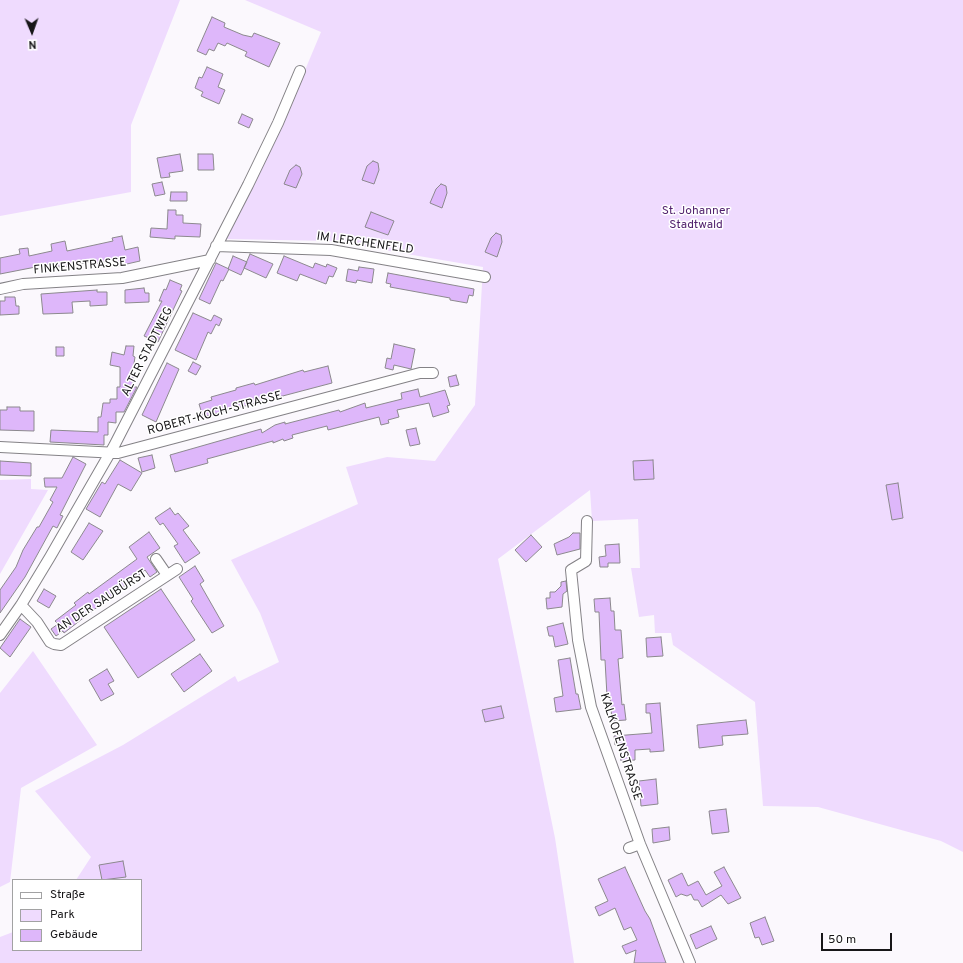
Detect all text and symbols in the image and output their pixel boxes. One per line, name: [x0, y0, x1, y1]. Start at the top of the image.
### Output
north arrow: [12, 12, 52, 52]
text: N: [28, 37, 37, 51]
park label: St. Johanner Stadtwald: [662, 205, 730, 233]
street label: IM LERCHENFELD: [316, 230, 414, 258]
street label: FINKENSTRASSE: [33, 256, 127, 278]
street label: ALTER STADTWEG: [119, 305, 177, 399]
street label: ROBERT-KOCH-STRASSE: [146, 389, 284, 439]
street label: AN DER SAUBÜRST: [54, 567, 150, 637]
street label: KALKOFENSTRASSE: [596, 692, 644, 802]
legend: [12, 879, 142, 951]
text: Straße: [50, 887, 85, 903]
text: Park: [50, 907, 75, 923]
scale bar: [823, 925, 894, 951]
text: Gebäude: [50, 927, 98, 943]
text: 50 m: [828, 932, 856, 948]

